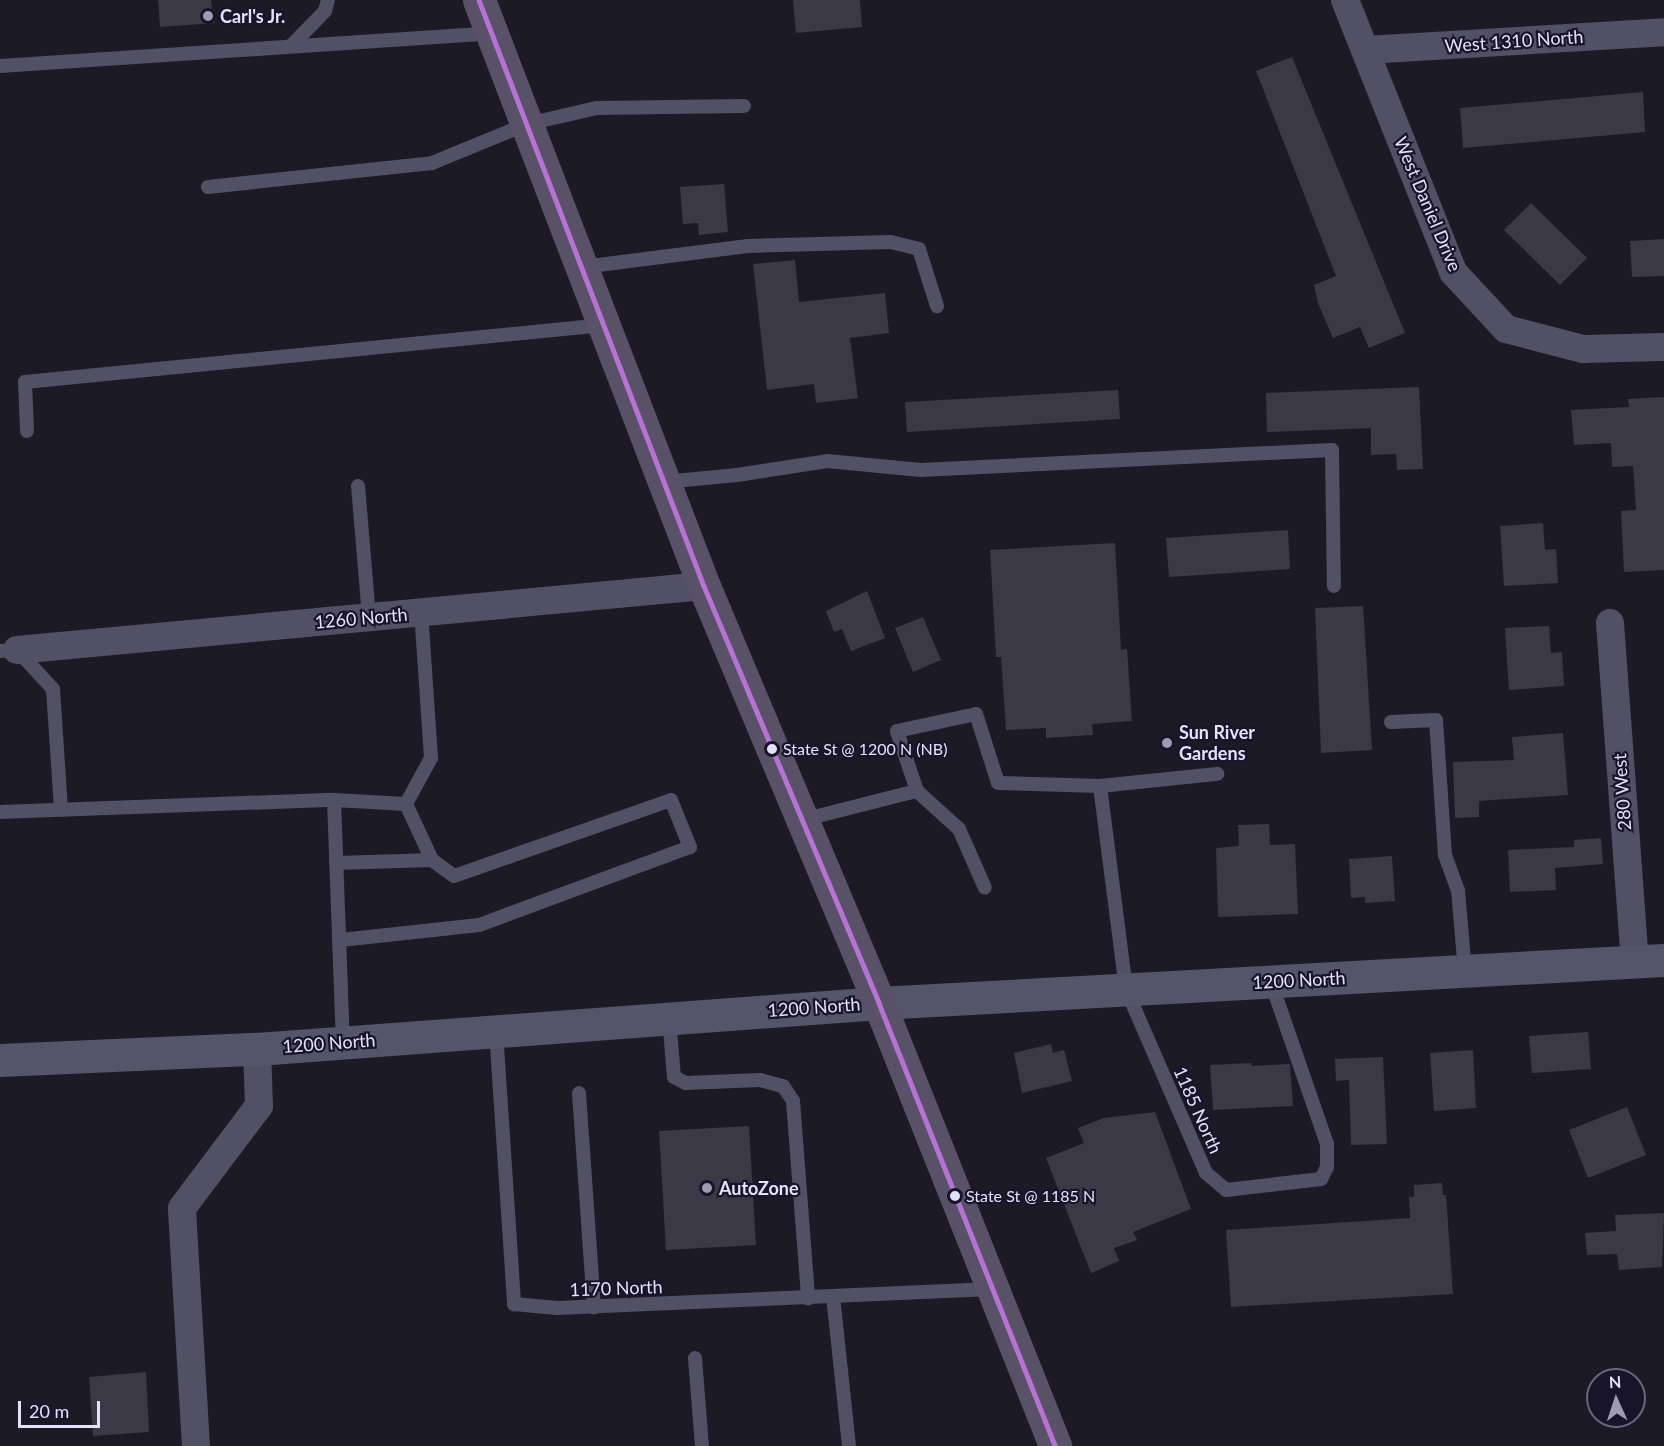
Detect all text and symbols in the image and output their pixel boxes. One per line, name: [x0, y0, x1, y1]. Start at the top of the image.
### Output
place label: Carl's Jr.: [220, 5, 286, 27]
marker: Carl's Jr.: [201, 9, 215, 23]
street label: West 1310 North: [1444, 25, 1584, 57]
street label: West Daniel Drive: [1390, 133, 1466, 275]
street label: 1260 North: [314, 603, 408, 633]
place label: Sun River Gardens: [1179, 722, 1255, 764]
marker: Sun River Gardens: [1160, 736, 1174, 750]
place label: State St @ 1200 N (NB): [783, 739, 947, 759]
marker: State St @ 1200 N (NB): [766, 743, 778, 755]
street label: 280 West: [1609, 753, 1635, 831]
street label: 1200 North: [1252, 967, 1346, 993]
street label: 1200 North: [767, 993, 861, 1021]
street label: 1200 North: [282, 1029, 376, 1057]
street label: 1185 North: [1169, 1063, 1227, 1157]
place label: AutoZone: [719, 1177, 799, 1199]
marker: AutoZone: [700, 1181, 714, 1195]
place label: State St @ 1185 N: [966, 1186, 1095, 1206]
marker: State St @ 1185 N: [949, 1190, 961, 1202]
street label: 1170 North: [569, 1276, 663, 1300]
north arrow: [1586, 1368, 1646, 1428]
text: N: [1608, 1372, 1622, 1391]
scale bar: [21, 1389, 104, 1427]
text: 20 m: [29, 1400, 69, 1422]

